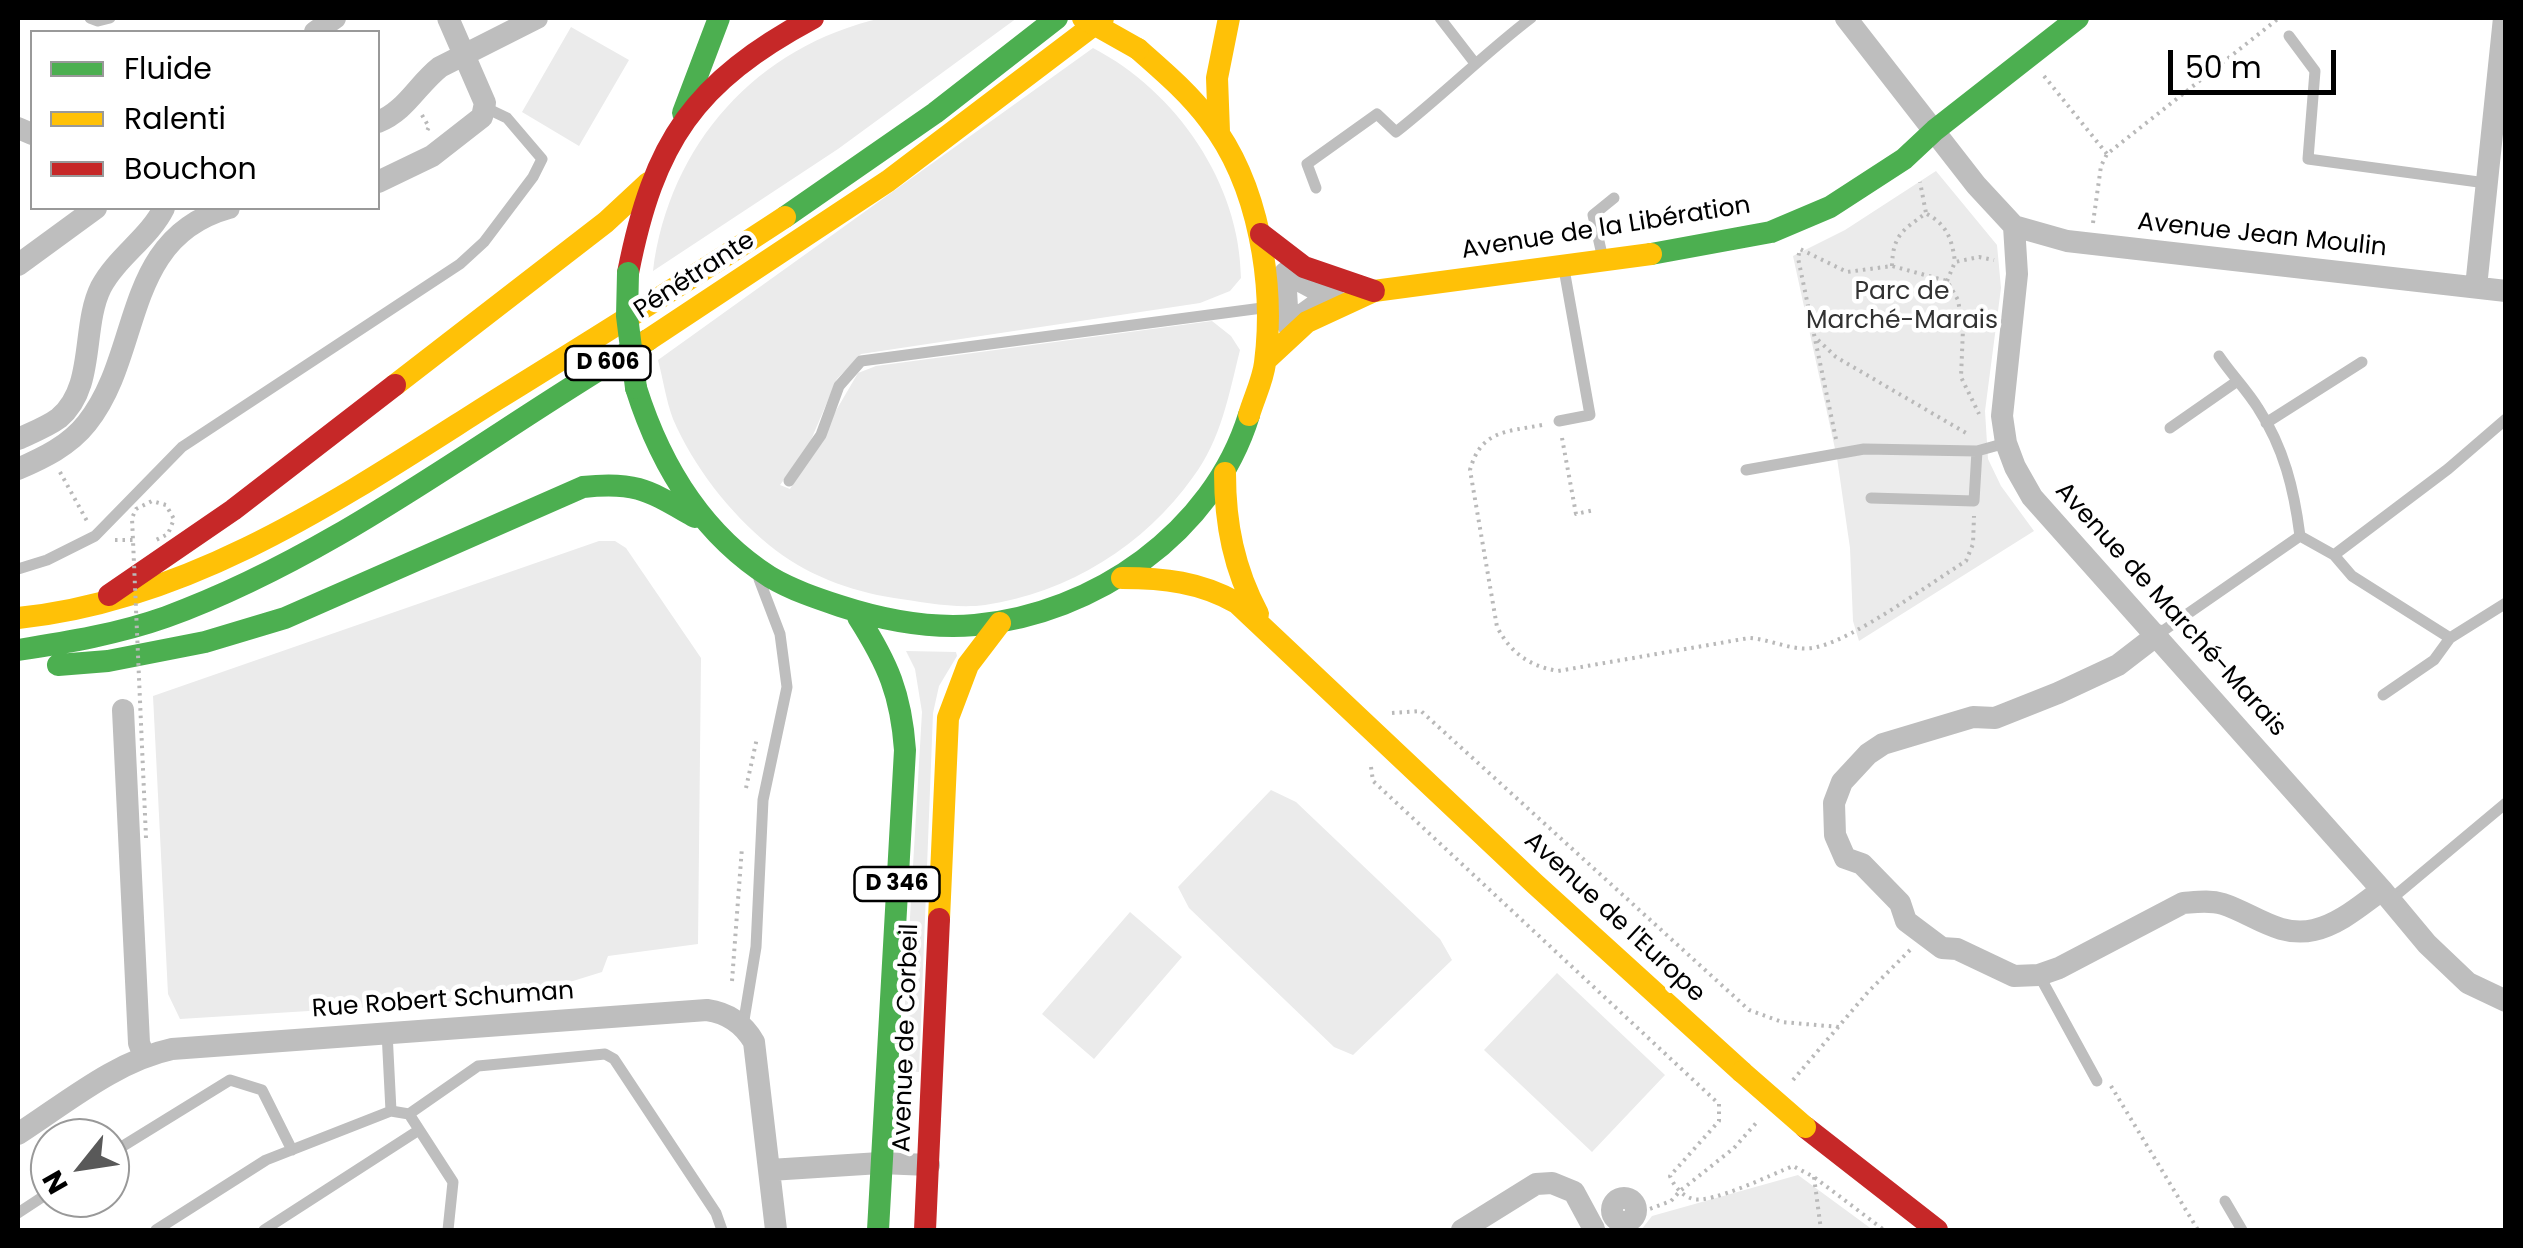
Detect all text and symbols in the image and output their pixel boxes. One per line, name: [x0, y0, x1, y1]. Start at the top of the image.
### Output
legend: [30, 30, 380, 210]
scale bar: [2173, 30, 2340, 92]
text: 50 m: [2185, 46, 2262, 89]
text: Fluide: [124, 47, 212, 90]
text: Ralenti: [124, 97, 226, 140]
text: Bouchon: [124, 147, 257, 190]
street label: Avenue de la Libération: [1459, 191, 1753, 267]
street label: Avenue Jean Moulin: [2136, 208, 2388, 264]
street label: Pénétrante: [629, 226, 761, 326]
park label: Parc de Marché-Marais: [1806, 278, 1998, 337]
road number: D 606: [566, 346, 650, 380]
street label: Avenue de Marché-Marais: [2048, 477, 2292, 743]
street label: Avenue de l'Europe: [1517, 826, 1711, 1010]
road number: D 346: [854, 867, 940, 901]
street label: Avenue de Corbeil: [888, 923, 926, 1153]
street label: Rue Robert Schuman: [311, 977, 575, 1025]
north arrow: [30, 1118, 130, 1218]
text: N: [33, 1163, 77, 1201]

